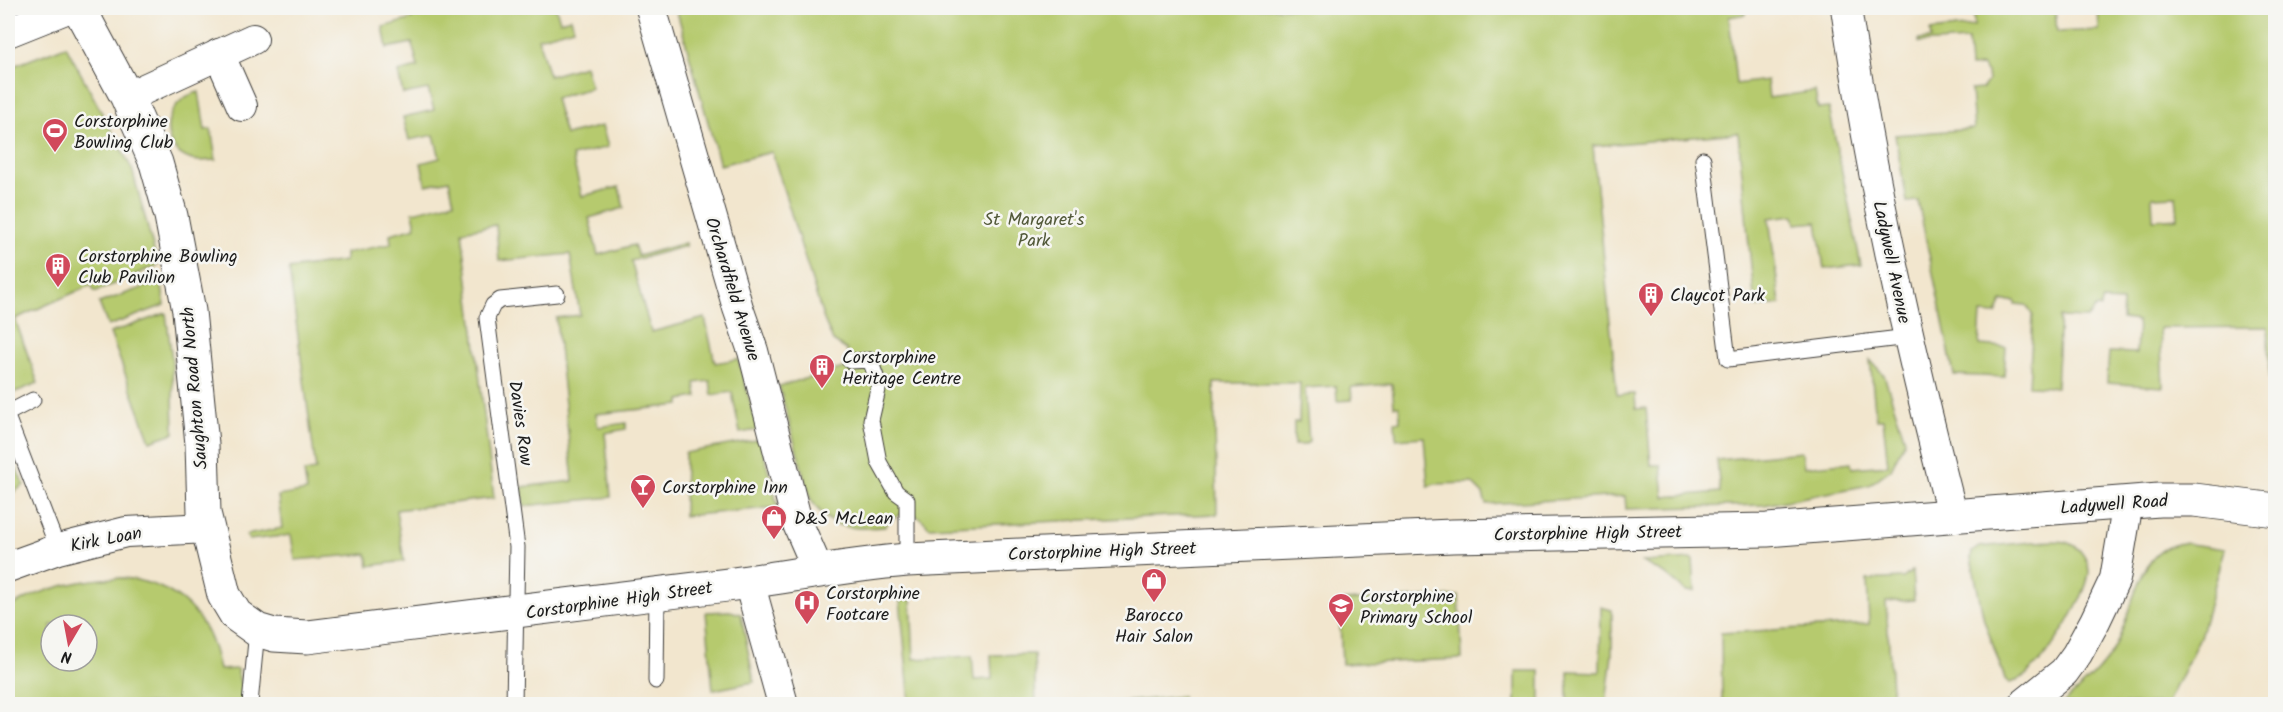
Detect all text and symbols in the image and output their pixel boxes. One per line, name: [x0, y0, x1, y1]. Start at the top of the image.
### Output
place label: Corstorphine Bowling Club: [74, 108, 174, 158]
sports icon: Corstorphine Bowling Club: [40, 116, 70, 154]
street label: Ladywell Avenue: [1863, 198, 1918, 326]
park label: St Margaret's Park: [984, 206, 1085, 256]
street label: Orchardfield Avenue: [696, 214, 767, 365]
place label: Corstorphine Bowling Club Pavilion: [78, 243, 238, 293]
building icon: Corstorphine Bowling Club Pavilion: [43, 251, 73, 289]
building icon: Claycot Park: [1636, 280, 1666, 318]
place label: Claycot Park: [1670, 282, 1766, 311]
street label: Saughton Road North: [174, 305, 217, 470]
place label: Corstorphine Heritage Centre: [842, 344, 961, 394]
building icon: Corstorphine Heritage Centre: [807, 352, 837, 390]
street label: Davies Row: [499, 379, 540, 469]
bar icon: Corstorphine Inn: [628, 472, 658, 510]
place label: Corstorphine Inn: [662, 474, 788, 503]
street label: Ladywell Road: [2059, 487, 2170, 524]
shop icon: D&S McLean: [759, 503, 789, 541]
place label: D&S McLean: [794, 505, 893, 534]
street label: Corstorphine High Street: [1494, 518, 1684, 551]
street label: Kirk Loan: [68, 519, 145, 562]
street label: Corstorphine High Street: [1007, 535, 1198, 570]
shop icon: Barocco Hair Salon: [1139, 566, 1169, 604]
street label: Corstorphine High Street: [524, 574, 716, 629]
place label: Corstorphine Footcare: [826, 580, 920, 630]
place label: Corstorphine Primary School: [1360, 583, 1473, 633]
hospital icon: Corstorphine Footcare: [792, 588, 822, 626]
school or university icon: Corstorphine Primary School: [1326, 591, 1356, 629]
place label: Barocco Hair Salon: [1115, 602, 1193, 652]
north arrow: [39, 613, 99, 673]
text: N: [60, 643, 74, 669]

